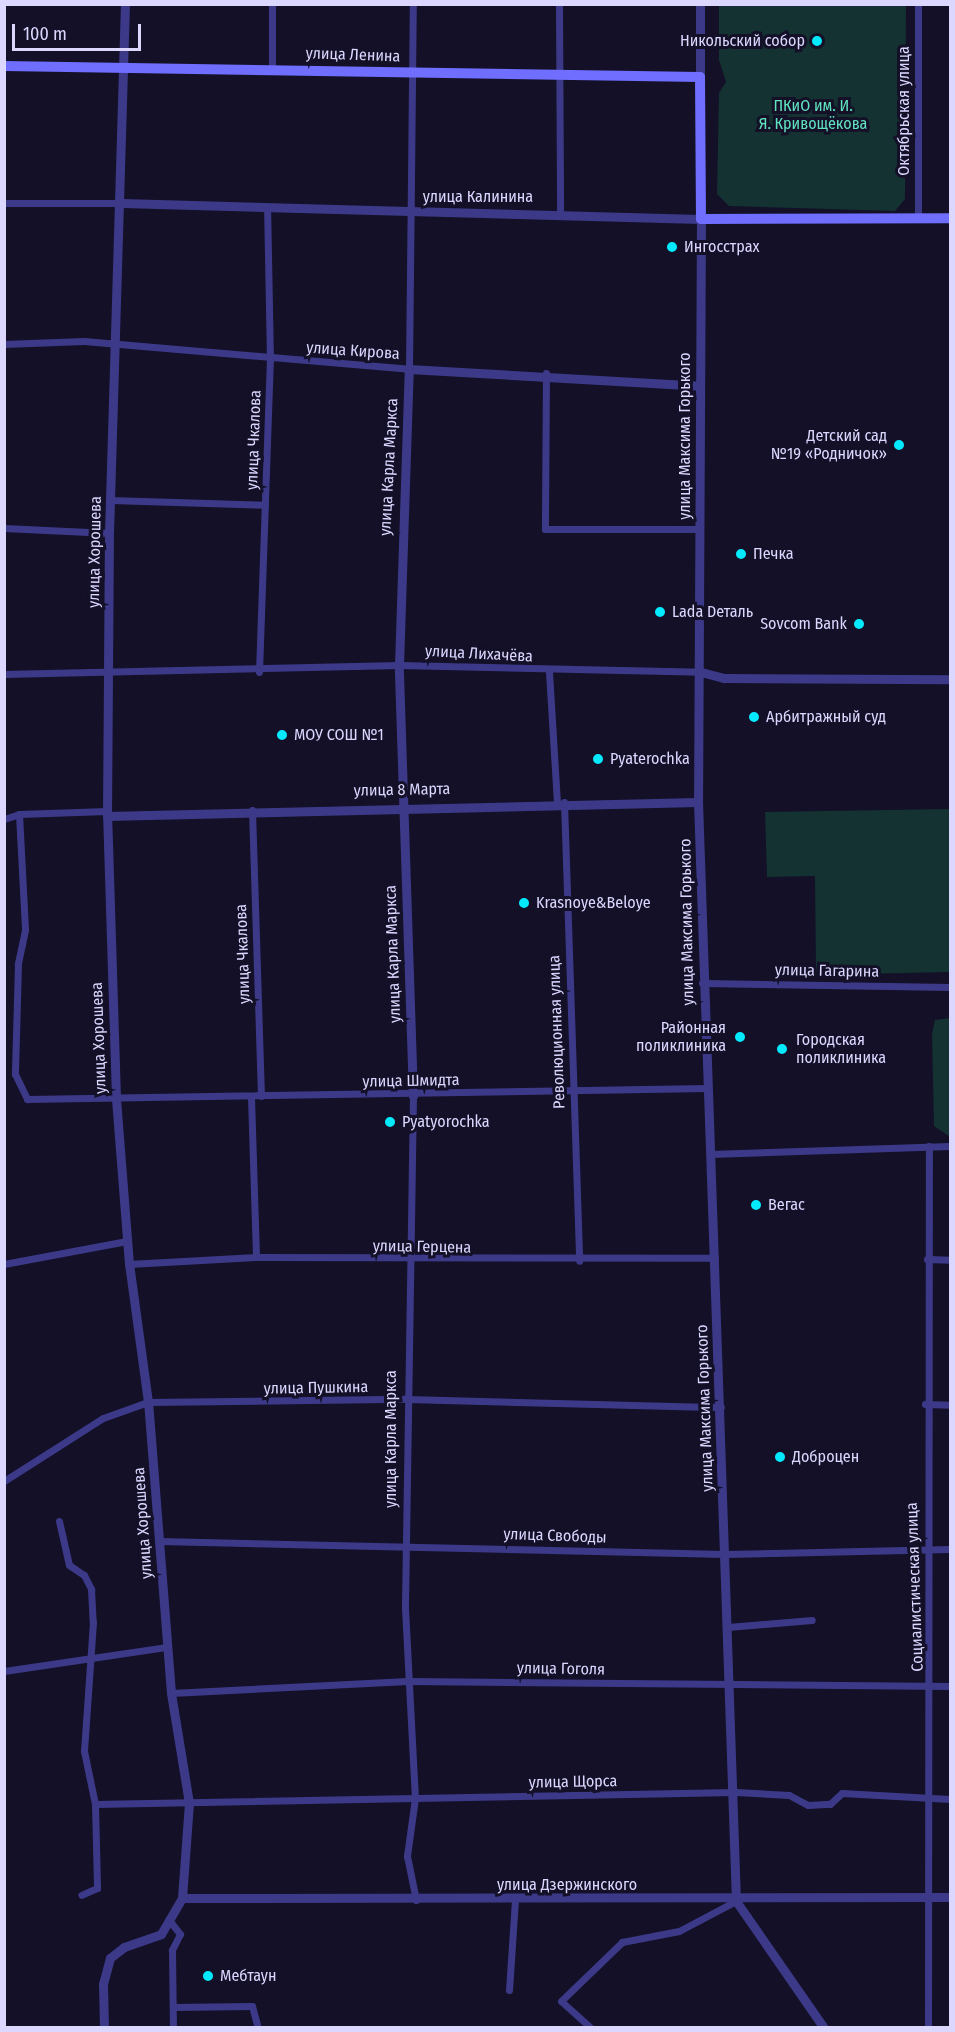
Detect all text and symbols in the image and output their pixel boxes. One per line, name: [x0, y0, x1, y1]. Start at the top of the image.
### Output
scale bar: [15, 12, 144, 50]
text: 100 m: [23, 23, 67, 45]
place label: Никольский собор: [680, 31, 805, 51]
marker: Никольский собор: [810, 34, 824, 48]
street label: улица Ленина: [305, 44, 401, 66]
street label: Октябрьская улица: [894, 46, 914, 176]
park label: ПКиО им. И. Я. Кривощёкова: [759, 96, 867, 134]
street label: улица Калинина: [423, 187, 533, 207]
place label: Ингосстрах: [684, 237, 760, 257]
marker: Ингосстрах: [665, 240, 679, 254]
street label: улица Кирова: [306, 338, 400, 364]
street label: улица Максима Горького: [675, 352, 695, 520]
street label: улица Чкалова: [243, 390, 265, 490]
street label: улица Карла Маркса: [376, 398, 402, 536]
place label: Детский сад №19 «Родничок»: [771, 426, 887, 464]
marker: Детский сад №19 «Родничок»: [892, 438, 906, 452]
street label: улица Хорошева: [84, 496, 106, 608]
place label: Печка: [753, 544, 794, 564]
marker: Печка: [734, 547, 748, 561]
place label: Lada Dеталь: [672, 602, 753, 622]
marker: Lada Dеталь: [653, 605, 667, 619]
place label: Sovcom Bank: [760, 614, 847, 634]
marker: Sovcom Bank: [852, 617, 866, 631]
street label: улица Лихачёва: [425, 642, 533, 666]
place label: Арбитражный суд: [766, 707, 886, 727]
marker: Арбитражный суд: [747, 710, 761, 724]
place label: МОУ СОШ №1: [294, 725, 384, 745]
marker: МОУ СОШ №1: [275, 728, 289, 742]
place label: Pyaterochka: [610, 749, 690, 769]
marker: Pyaterochka: [591, 752, 605, 766]
street label: улица 8 Марта: [353, 780, 451, 800]
street label: улица Максима Горького: [676, 838, 698, 1006]
street label: улица Карла Маркса: [381, 885, 405, 1023]
place label: Krasnoye&Beloye: [536, 893, 651, 913]
marker: Krasnoye&Beloye: [517, 896, 531, 910]
street label: улица Чкалова: [232, 904, 254, 1004]
street label: Революционная улица: [545, 955, 569, 1109]
street label: улица Гагарина: [775, 960, 879, 982]
street label: улица Хорошева: [87, 982, 111, 1094]
place label: Районная поликлиника: [636, 1018, 726, 1056]
marker: Районная поликлиника: [731, 1028, 749, 1046]
place label: Городская поликлиника: [796, 1030, 886, 1068]
marker: Городская поликлиника: [773, 1040, 791, 1058]
street label: улица Шмидта: [362, 1071, 460, 1091]
place label: Pyatyorochka: [402, 1112, 490, 1132]
marker: Pyatyorochka: [383, 1115, 397, 1129]
place label: Вегас: [768, 1195, 805, 1215]
marker: Вегас: [749, 1198, 763, 1212]
street label: улица Герцена: [373, 1237, 471, 1257]
street label: улица Максима Горького: [692, 1324, 718, 1492]
street label: улица Карла Маркса: [381, 1370, 401, 1508]
street label: улица Пушкина: [264, 1377, 368, 1399]
place label: Доброцен: [792, 1447, 859, 1467]
marker: Доброцен: [773, 1450, 787, 1464]
street label: улица Хорошева: [130, 1467, 156, 1579]
street label: Социалистическая улица: [902, 1502, 928, 1672]
street label: улица Свободы: [503, 1525, 607, 1547]
street label: улица Гоголя: [517, 1659, 605, 1679]
street label: улица Щорса: [529, 1772, 617, 1792]
street label: улица Дзержинского: [497, 1875, 637, 1895]
place label: Мебтаун: [220, 1966, 276, 1986]
marker: Мебтаун: [201, 1969, 215, 1983]

